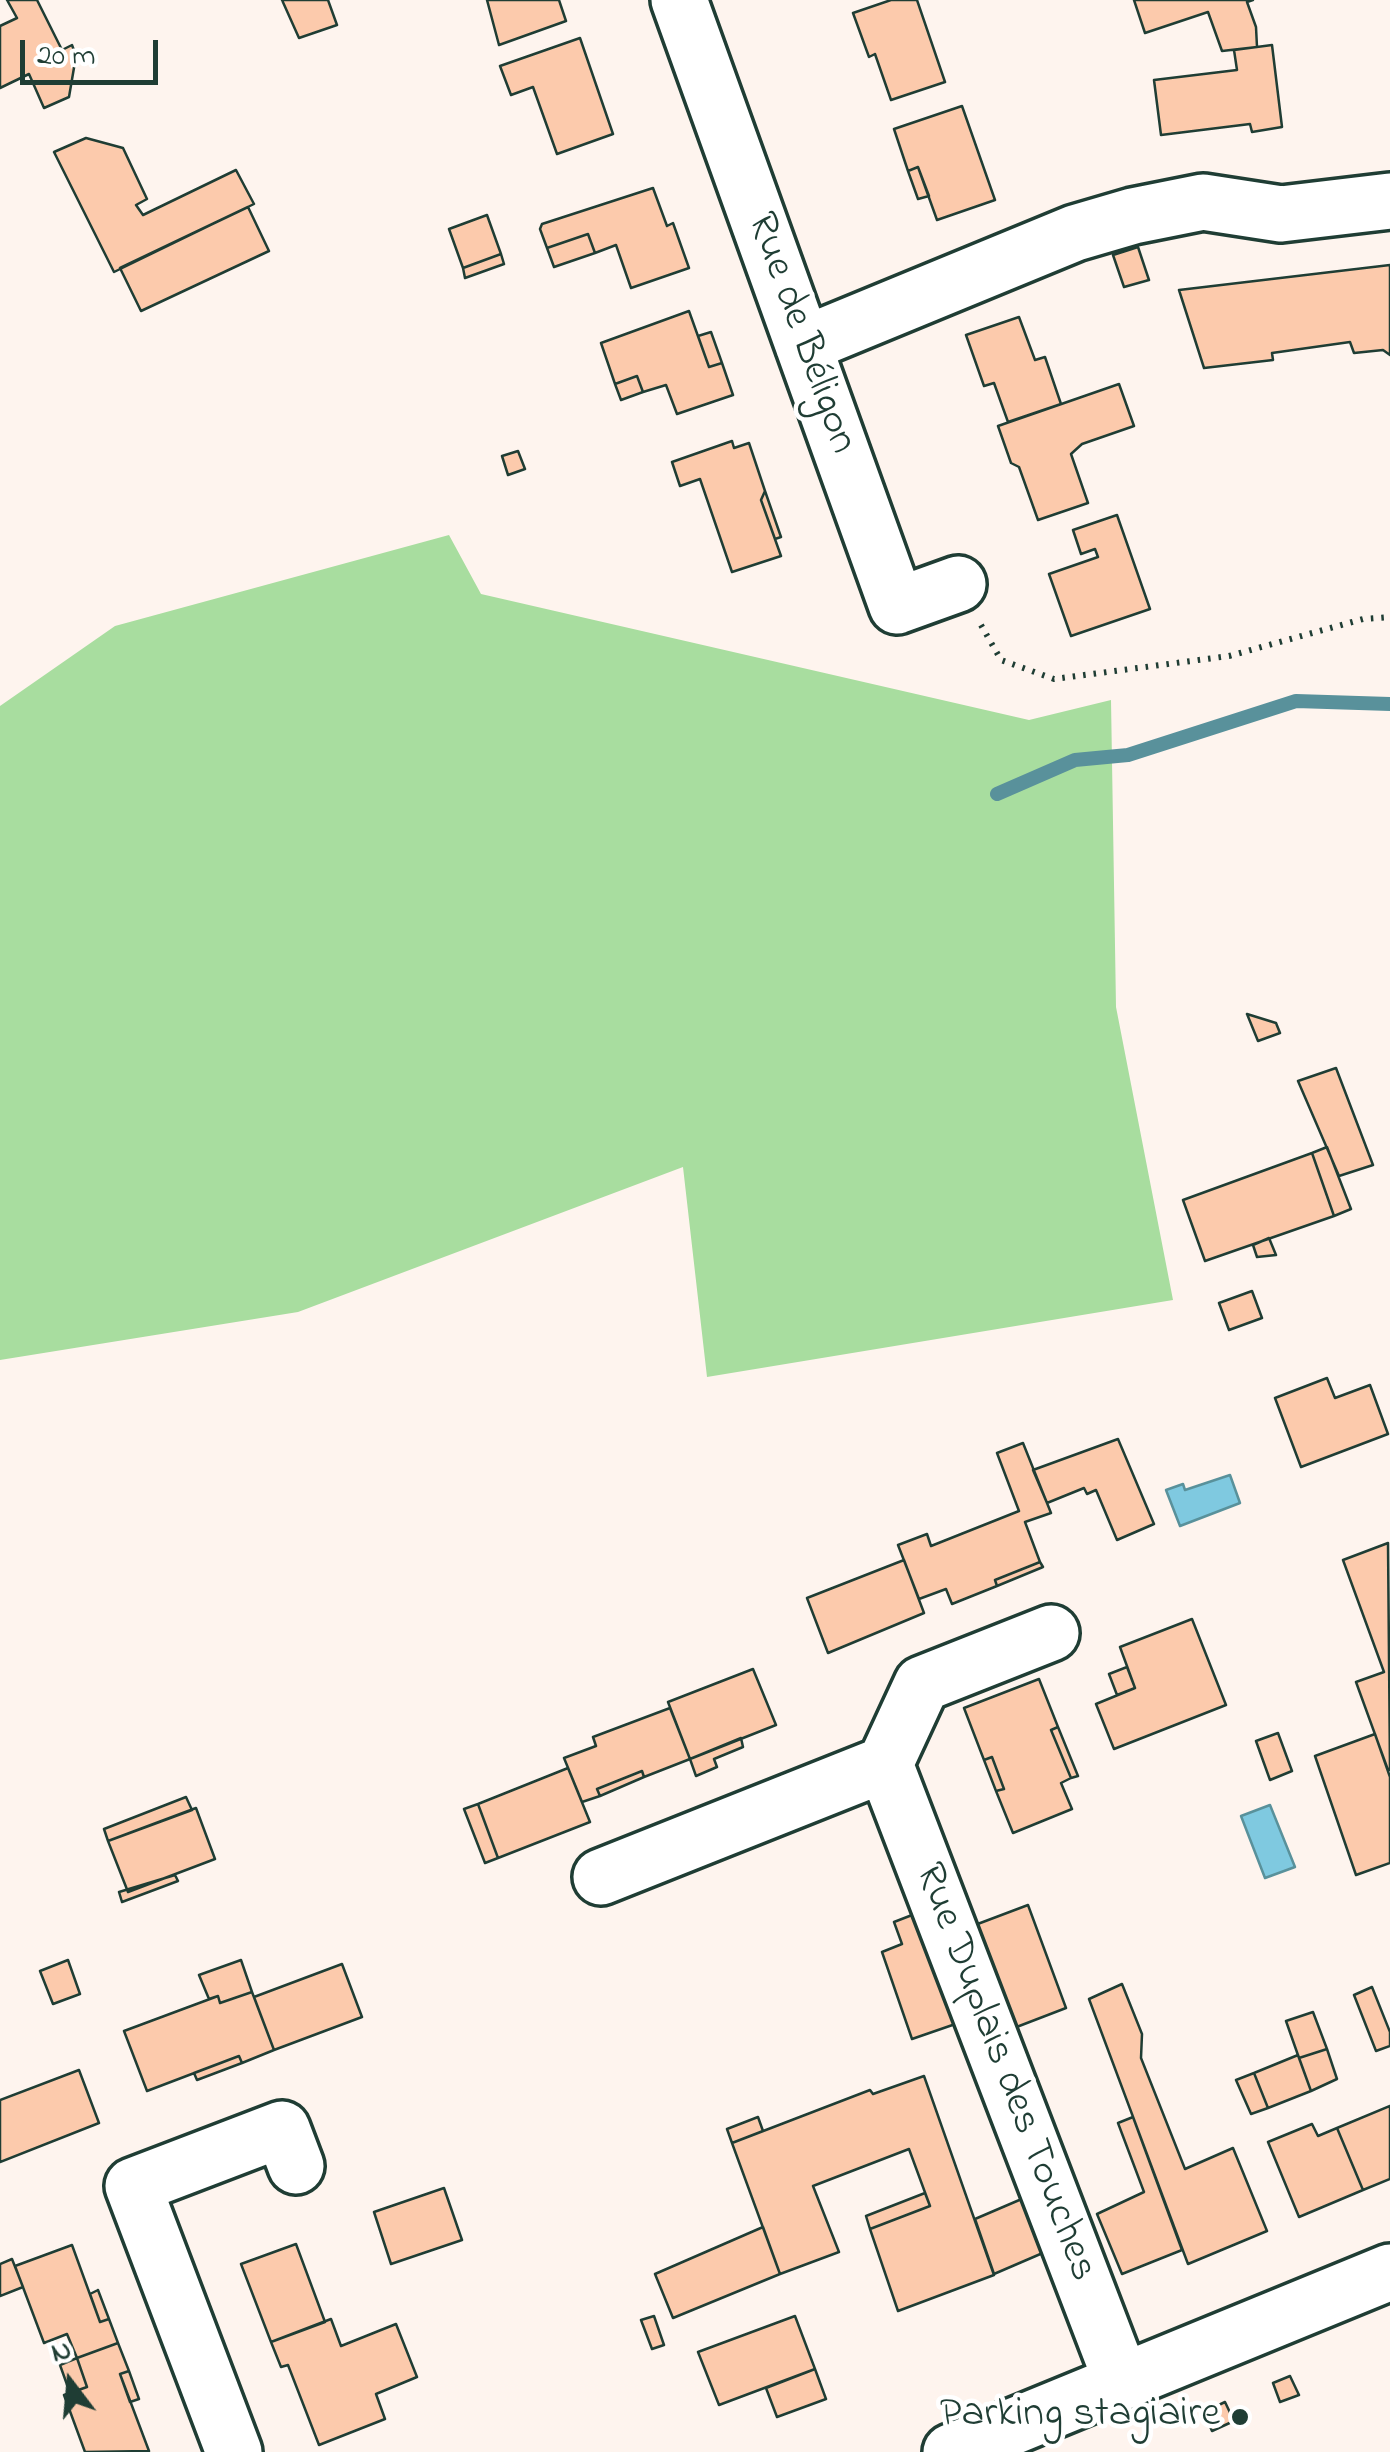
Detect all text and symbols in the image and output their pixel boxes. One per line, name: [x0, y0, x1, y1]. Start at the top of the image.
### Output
scale bar: [25, 20, 162, 82]
text: 20 m: [37, 35, 96, 79]
street label: Rue de Béligon: [732, 207, 866, 461]
street label: Rue Duplais des Touches: [900, 1857, 1106, 2289]
text: N: [47, 2330, 76, 2375]
north arrow: [20, 2332, 120, 2432]
place label: Parking stagiaire: [940, 2392, 1220, 2442]
marker: Parking stagiaire: [1229, 2406, 1251, 2428]

